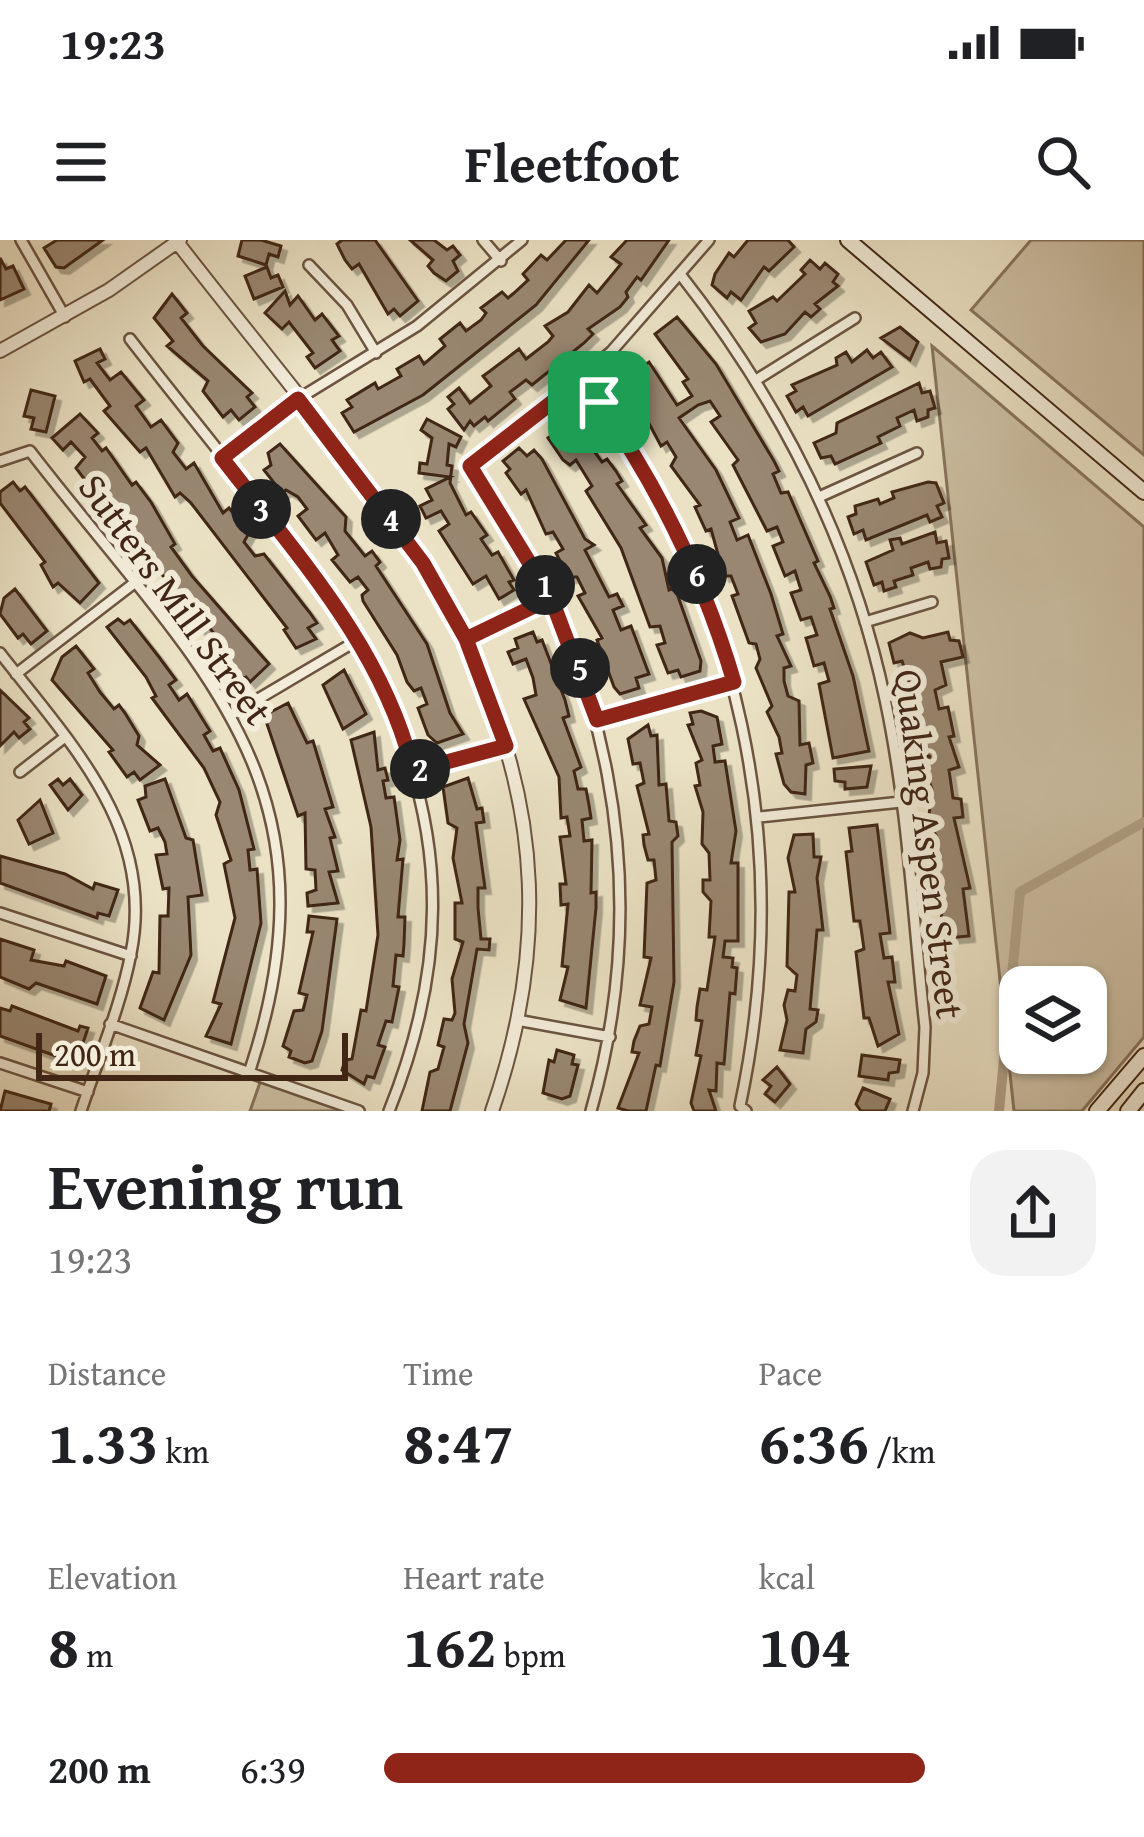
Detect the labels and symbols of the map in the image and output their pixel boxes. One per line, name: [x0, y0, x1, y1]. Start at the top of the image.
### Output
pin: [548, 351, 650, 453]
street label: Sutters Mill Street: [66, 461, 287, 736]
pin: 3: [231, 479, 291, 539]
pin: 4: [361, 489, 421, 549]
pin: 6: [667, 544, 727, 604]
pin: 1: [515, 555, 575, 615]
pin: 5: [550, 638, 610, 698]
street label: Quaking Aspen Street: [881, 666, 980, 1022]
pin: 2: [390, 739, 450, 799]
scale bar: [36, 1027, 348, 1080]

